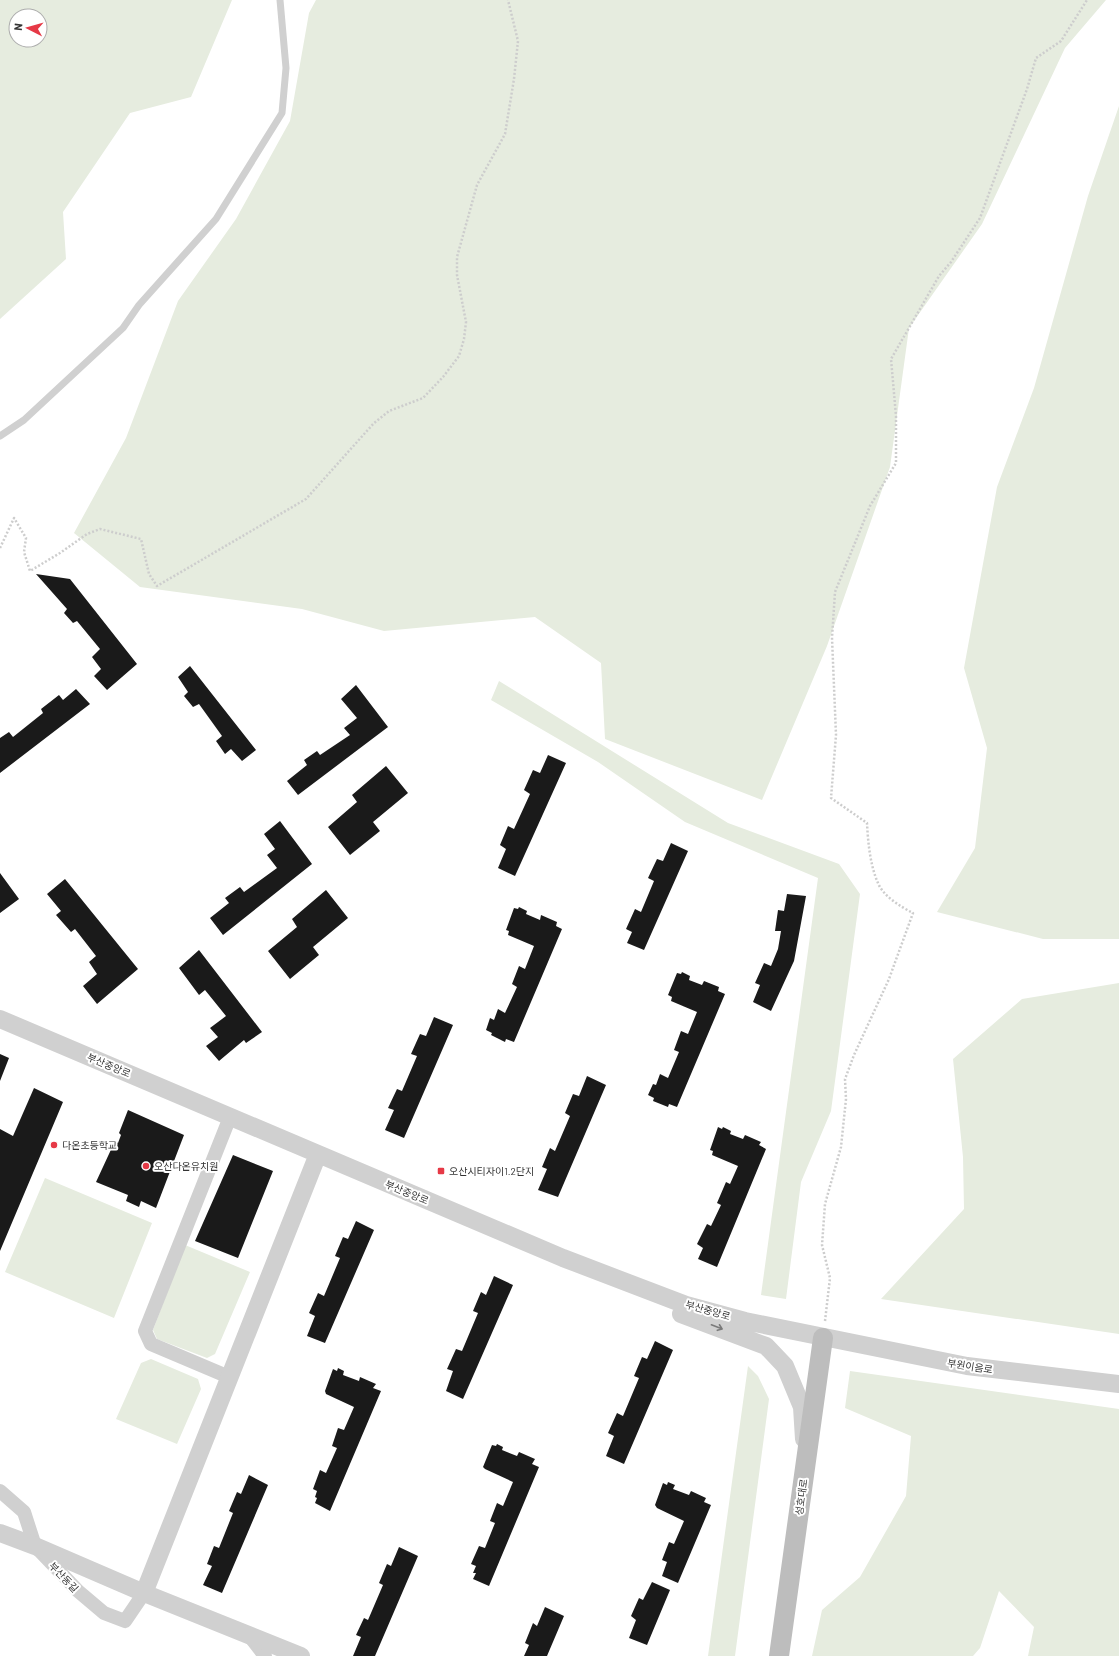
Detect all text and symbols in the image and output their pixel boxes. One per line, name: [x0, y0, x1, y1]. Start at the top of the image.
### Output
north arrow: [8, 8, 48, 48]
text: N: [11, 23, 24, 31]
street label: 부산중앙로: [85, 1050, 133, 1080]
place label: 다온초등학교: [62, 1139, 117, 1151]
marker: 다온초등학교: [49, 1140, 59, 1150]
place label: 오산다온유치원: [154, 1160, 218, 1172]
marker: 오산다온유치원: [141, 1161, 151, 1171]
place label: 오산시티자이1.2단지: [449, 1165, 534, 1177]
marker: 오산시티자이1.2단지: [436, 1166, 446, 1176]
street label: 부산중앙로: [383, 1177, 431, 1207]
street label: 부산중앙로: [684, 1298, 732, 1322]
one-way arrow: [710, 1324, 722, 1332]
street label: 부원이음로: [946, 1356, 994, 1376]
street label: 성호대로: [792, 1478, 810, 1516]
street label: 부산동길: [47, 1560, 81, 1594]

